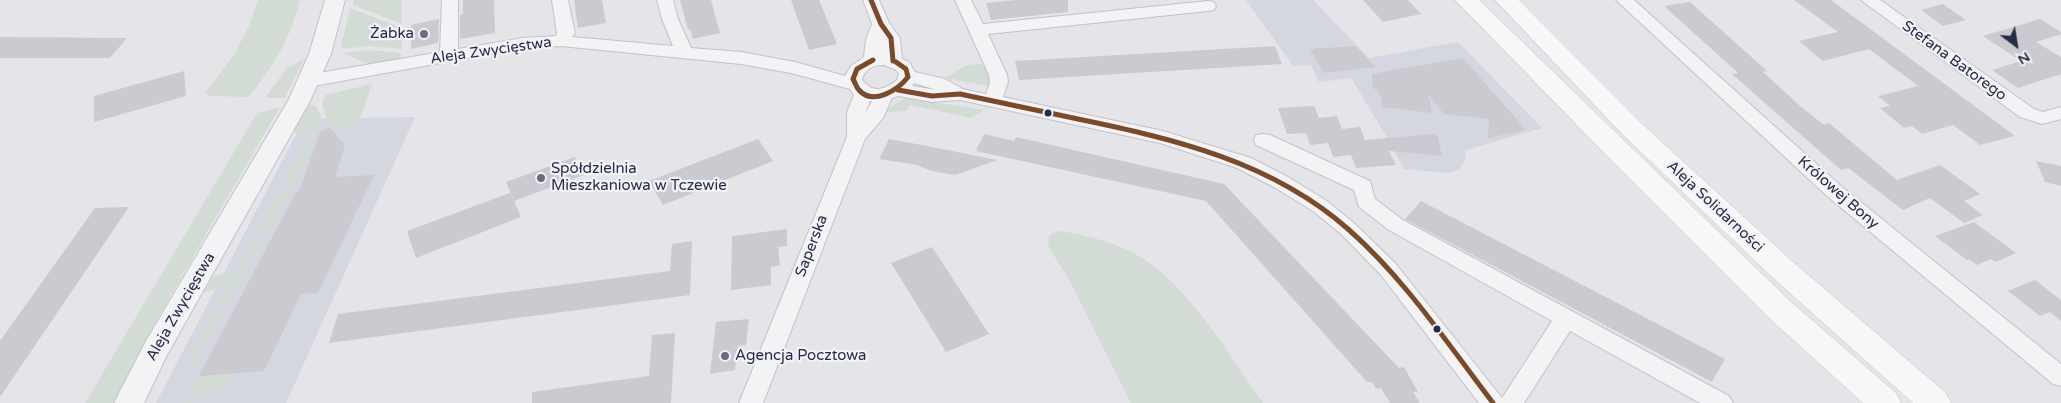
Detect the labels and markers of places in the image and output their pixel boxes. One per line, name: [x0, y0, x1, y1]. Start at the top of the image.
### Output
place label: Żabka: [370, 25, 414, 43]
marker: Żabka: [418, 28, 430, 40]
unlabelled marker: [1043, 108, 1053, 118]
place label: Spółdzielnia Mieszkaniowa w Tczewie: [551, 160, 727, 195]
marker: Spółdzielnia Mieszkaniowa w Tczewie: [535, 172, 547, 184]
unlabelled marker: [1432, 324, 1442, 334]
place label: Agencja Pocztowa: [735, 347, 867, 365]
marker: Agencja Pocztowa: [719, 350, 731, 362]

